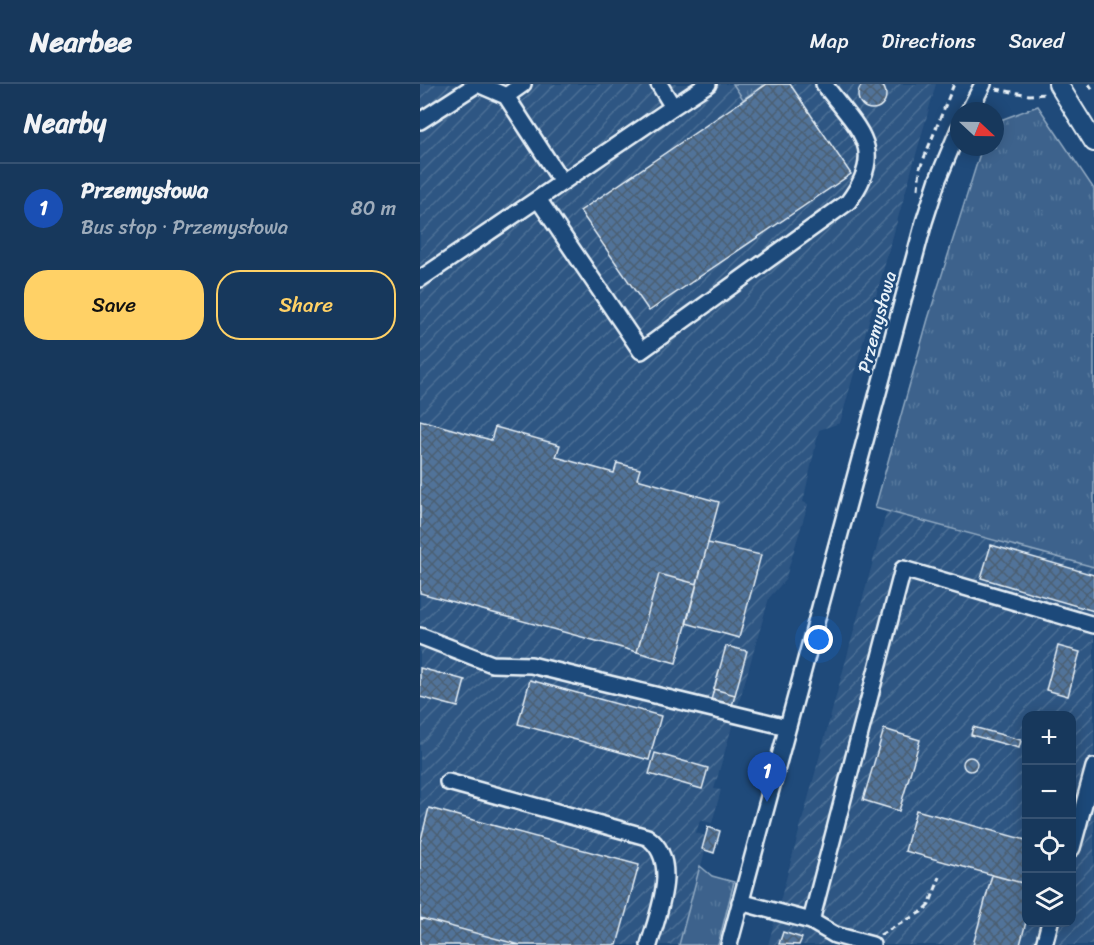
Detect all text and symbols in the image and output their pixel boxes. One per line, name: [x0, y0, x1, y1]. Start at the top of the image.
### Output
text: Nearbee: [30, 17, 132, 66]
text: Map: [810, 22, 848, 60]
text: Directions: [881, 22, 976, 60]
text: Saved: [1009, 22, 1064, 60]
text: Nearby: [24, 100, 106, 146]
north arrow: [950, 102, 1004, 156]
text: Przemysłowa: [81, 171, 208, 210]
text: 1: [39, 191, 48, 226]
text: 80 m: [351, 191, 396, 226]
text: Bus stop · Przemysłowa: [81, 210, 288, 245]
street label: Przemysłowa: [848, 268, 906, 376]
button: Save: [24, 270, 204, 340]
button: Share: [216, 270, 396, 340]
your location: [804, 625, 833, 654]
map controls: [1022, 711, 1076, 927]
button: +: [1022, 711, 1076, 765]
pin: 1: [748, 752, 786, 802]
button: −: [1022, 765, 1076, 819]
button: locate: [1022, 819, 1076, 873]
button: layers: [1022, 873, 1076, 927]

